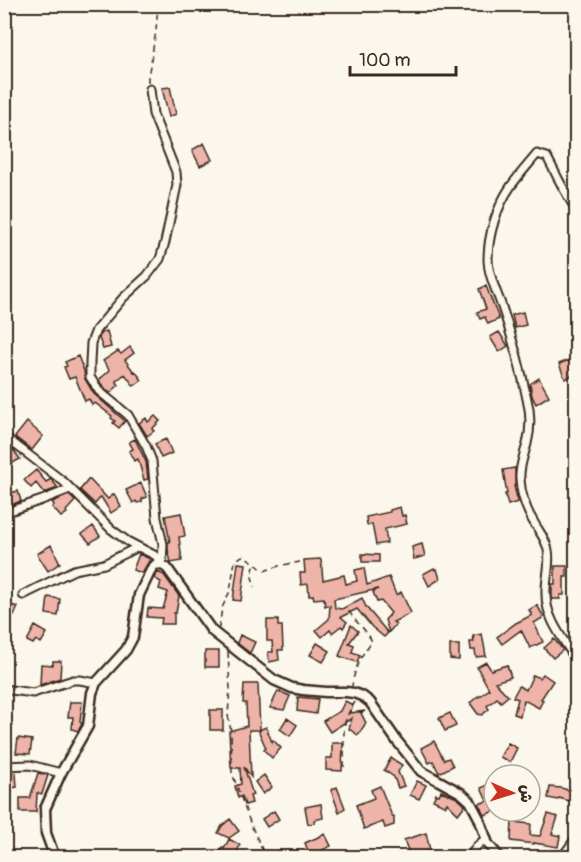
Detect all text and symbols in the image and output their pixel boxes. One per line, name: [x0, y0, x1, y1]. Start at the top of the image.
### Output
scale bar: [350, 39, 456, 77]
text: 100 m: [359, 49, 411, 72]
north arrow: [482, 763, 542, 823]
text: ش: [516, 784, 536, 803]

